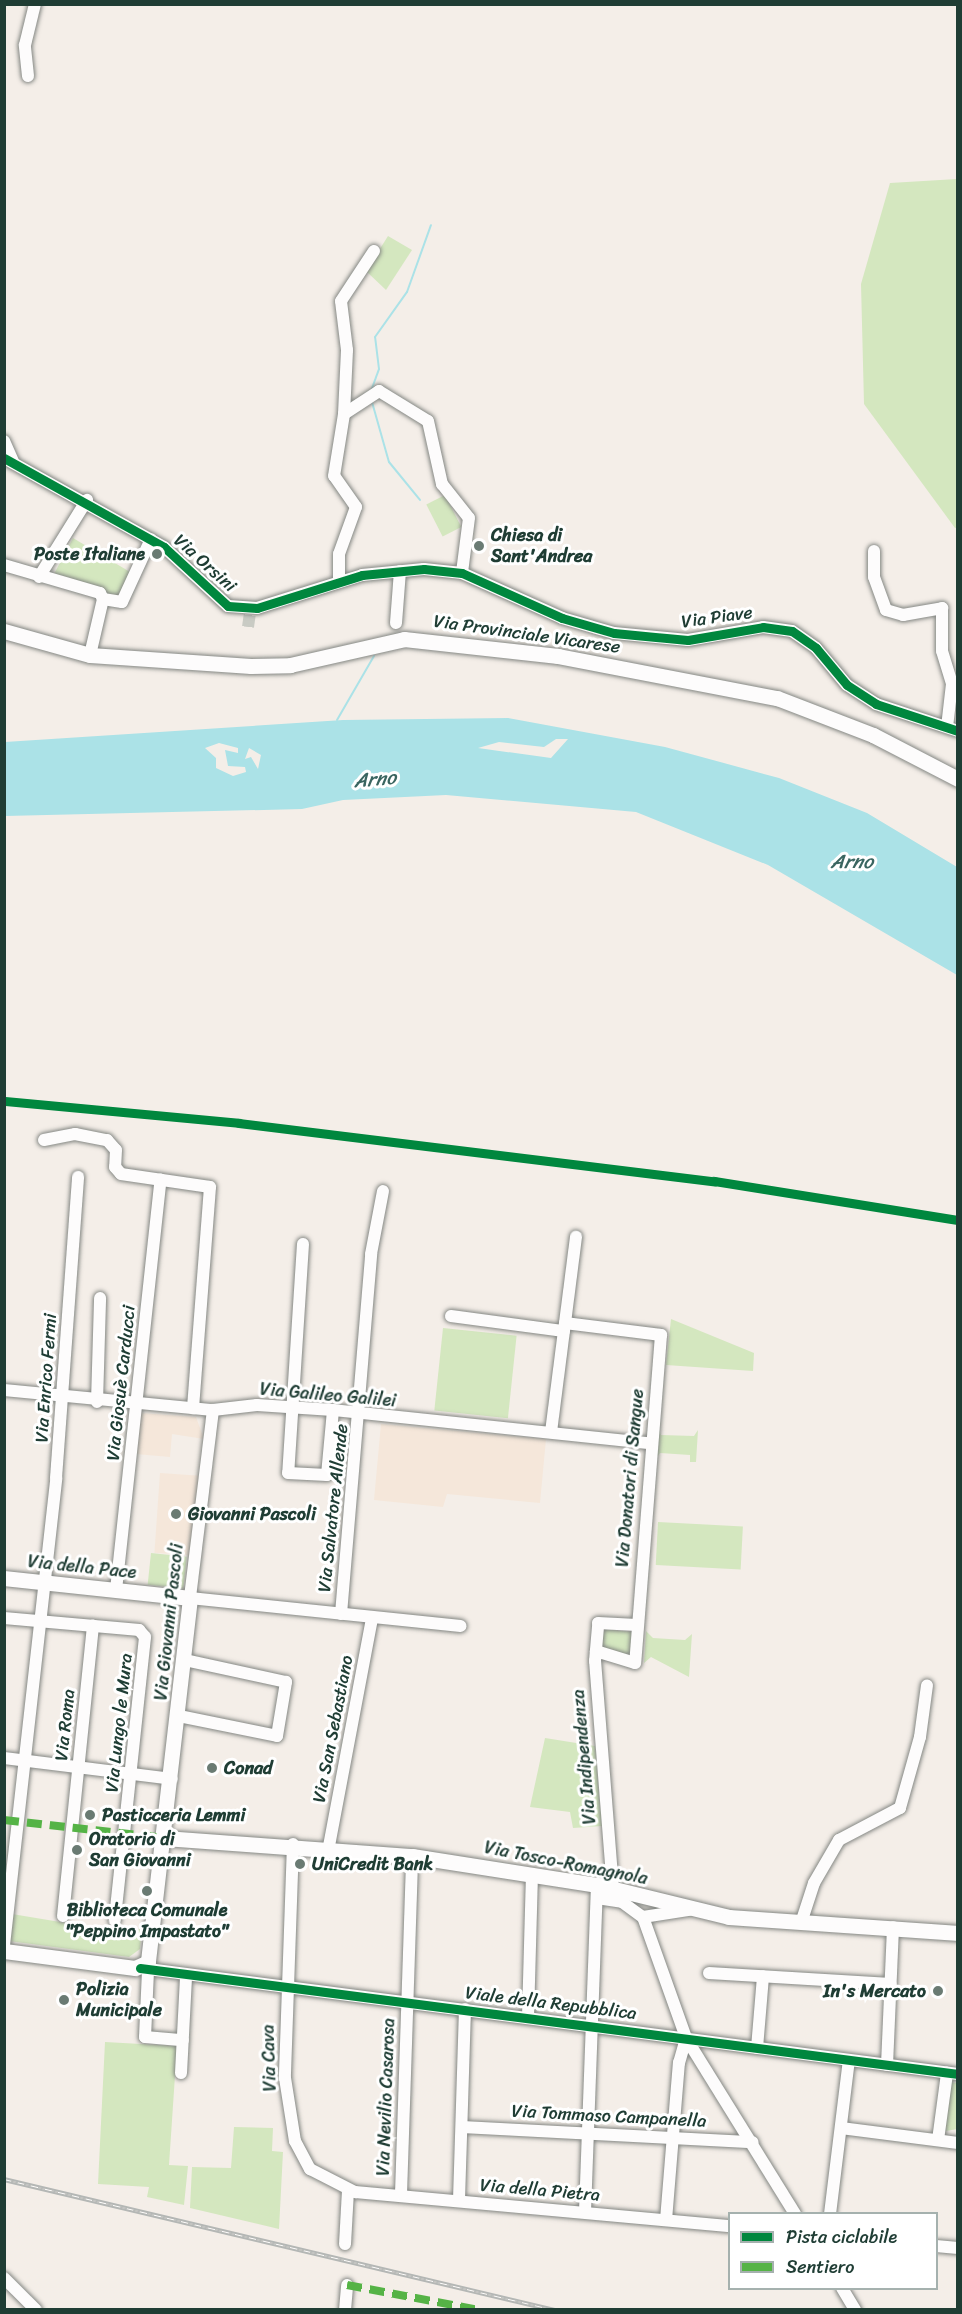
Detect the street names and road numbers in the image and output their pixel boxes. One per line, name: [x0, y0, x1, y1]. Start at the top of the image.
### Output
street label: Via Orsini: [169, 529, 241, 597]
street label: Via Piave: [680, 601, 754, 633]
street label: Via Provinciale Vicarese: [432, 610, 622, 658]
street label: Via Giosuè Carducci: [102, 1304, 140, 1462]
street label: Via Enrico Fermi: [31, 1313, 61, 1443]
street label: Via Galileo Galilei: [259, 1378, 397, 1412]
street label: Via Donatori di Sangue: [611, 1388, 649, 1568]
street label: Via Salvatore Allende: [313, 1423, 353, 1593]
street label: Via Giovanni Pascoli: [150, 1542, 188, 1702]
street label: Via della Pace: [26, 1550, 138, 1584]
street label: Via Lungo le Mura: [101, 1652, 137, 1794]
street label: Via San Sebastiano: [308, 1652, 358, 1806]
street label: Via Roma: [50, 1688, 80, 1762]
street label: Via Indipendenza: [567, 1689, 601, 1825]
street label: Via Tosco-Romagnola: [482, 1837, 650, 1889]
street label: Viale della Repubblica: [464, 1982, 638, 2024]
street label: Via Nevilio Casarosa: [372, 2017, 400, 2177]
street label: Via Cava: [257, 2024, 281, 2092]
street label: Via Tommaso Campanella: [511, 2100, 707, 2132]
street label: Via della Pietra: [479, 2174, 601, 2206]

